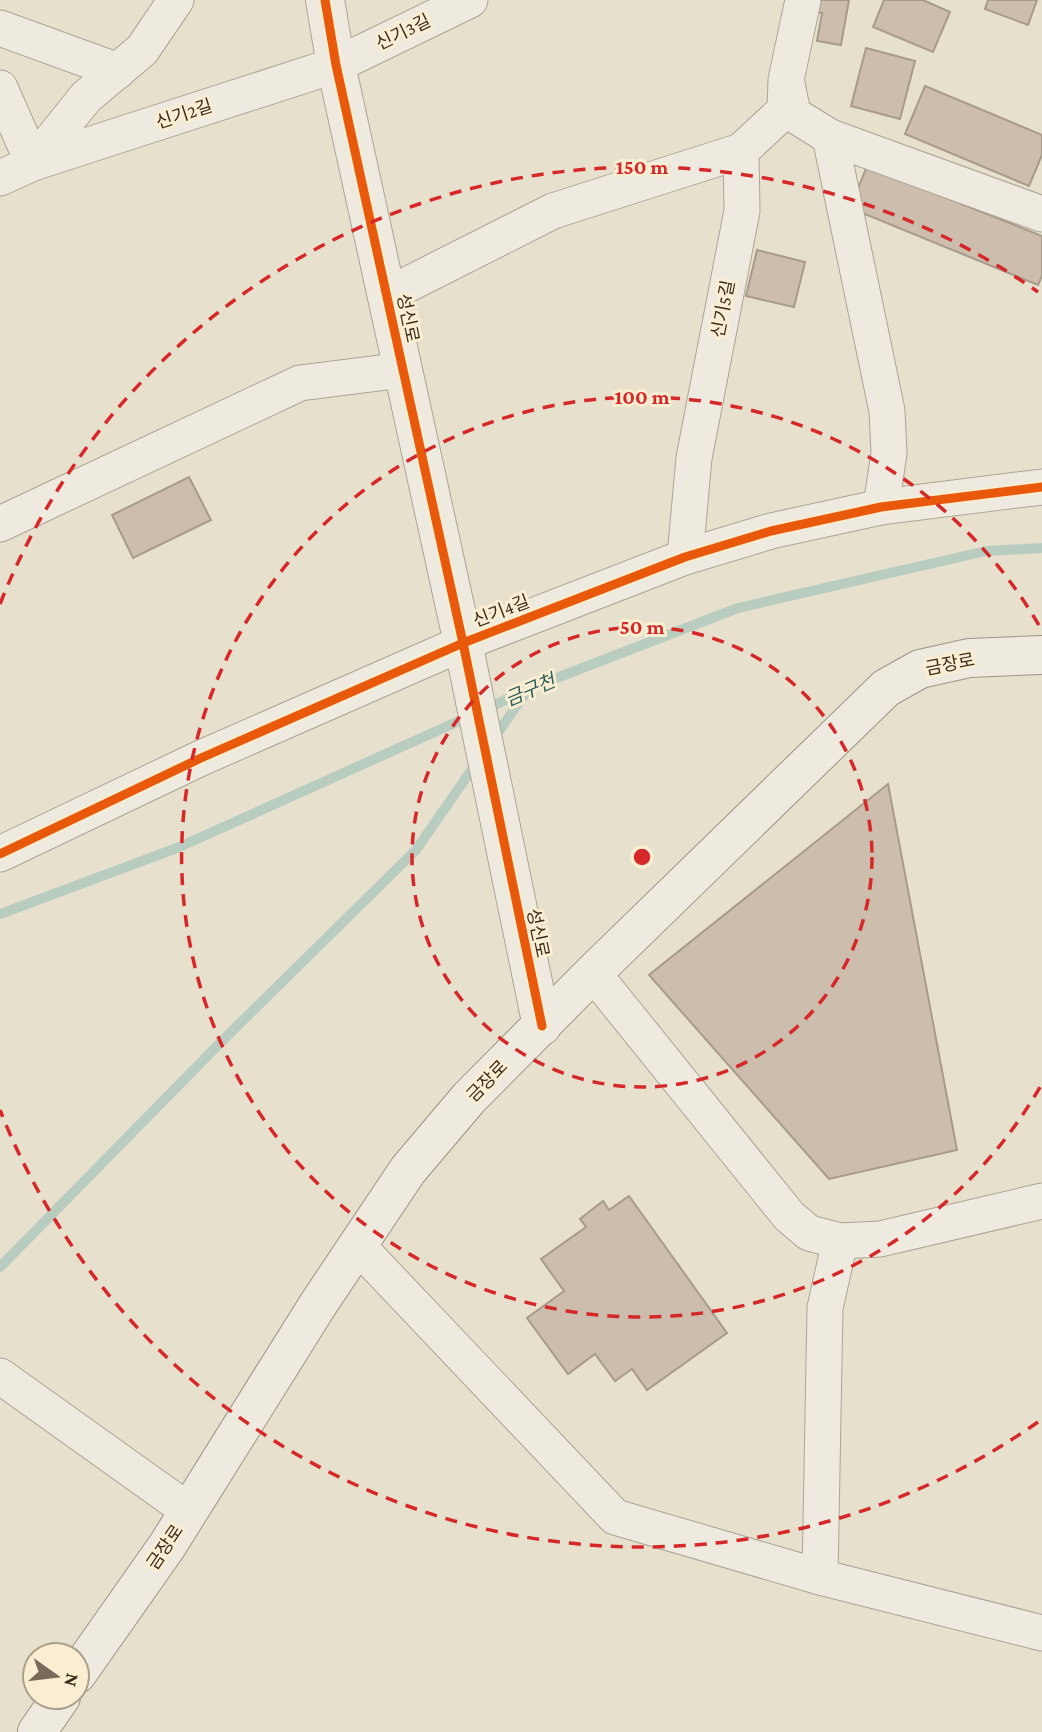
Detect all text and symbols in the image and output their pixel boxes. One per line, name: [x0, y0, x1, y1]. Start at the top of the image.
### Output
street label: 신기3길: [372, 10, 434, 54]
street label: 신기2길: [153, 95, 215, 133]
text: 150 m: [616, 155, 669, 179]
street label: 신기5길: [708, 279, 738, 339]
street label: 성신로: [393, 292, 423, 344]
text: 100 m: [614, 385, 670, 409]
street label: 신기4길: [470, 591, 532, 631]
text: 50 m: [620, 615, 665, 639]
street label: 금장로: [924, 649, 976, 679]
water label: 금구천: [502, 669, 560, 710]
centre of rings: [630, 845, 654, 869]
street label: 성신로: [523, 907, 553, 959]
street label: 금장로: [463, 1056, 511, 1106]
street label: 금장로: [143, 1521, 187, 1573]
north arrow: [21, 1641, 91, 1711]
text: N: [60, 1671, 84, 1689]

